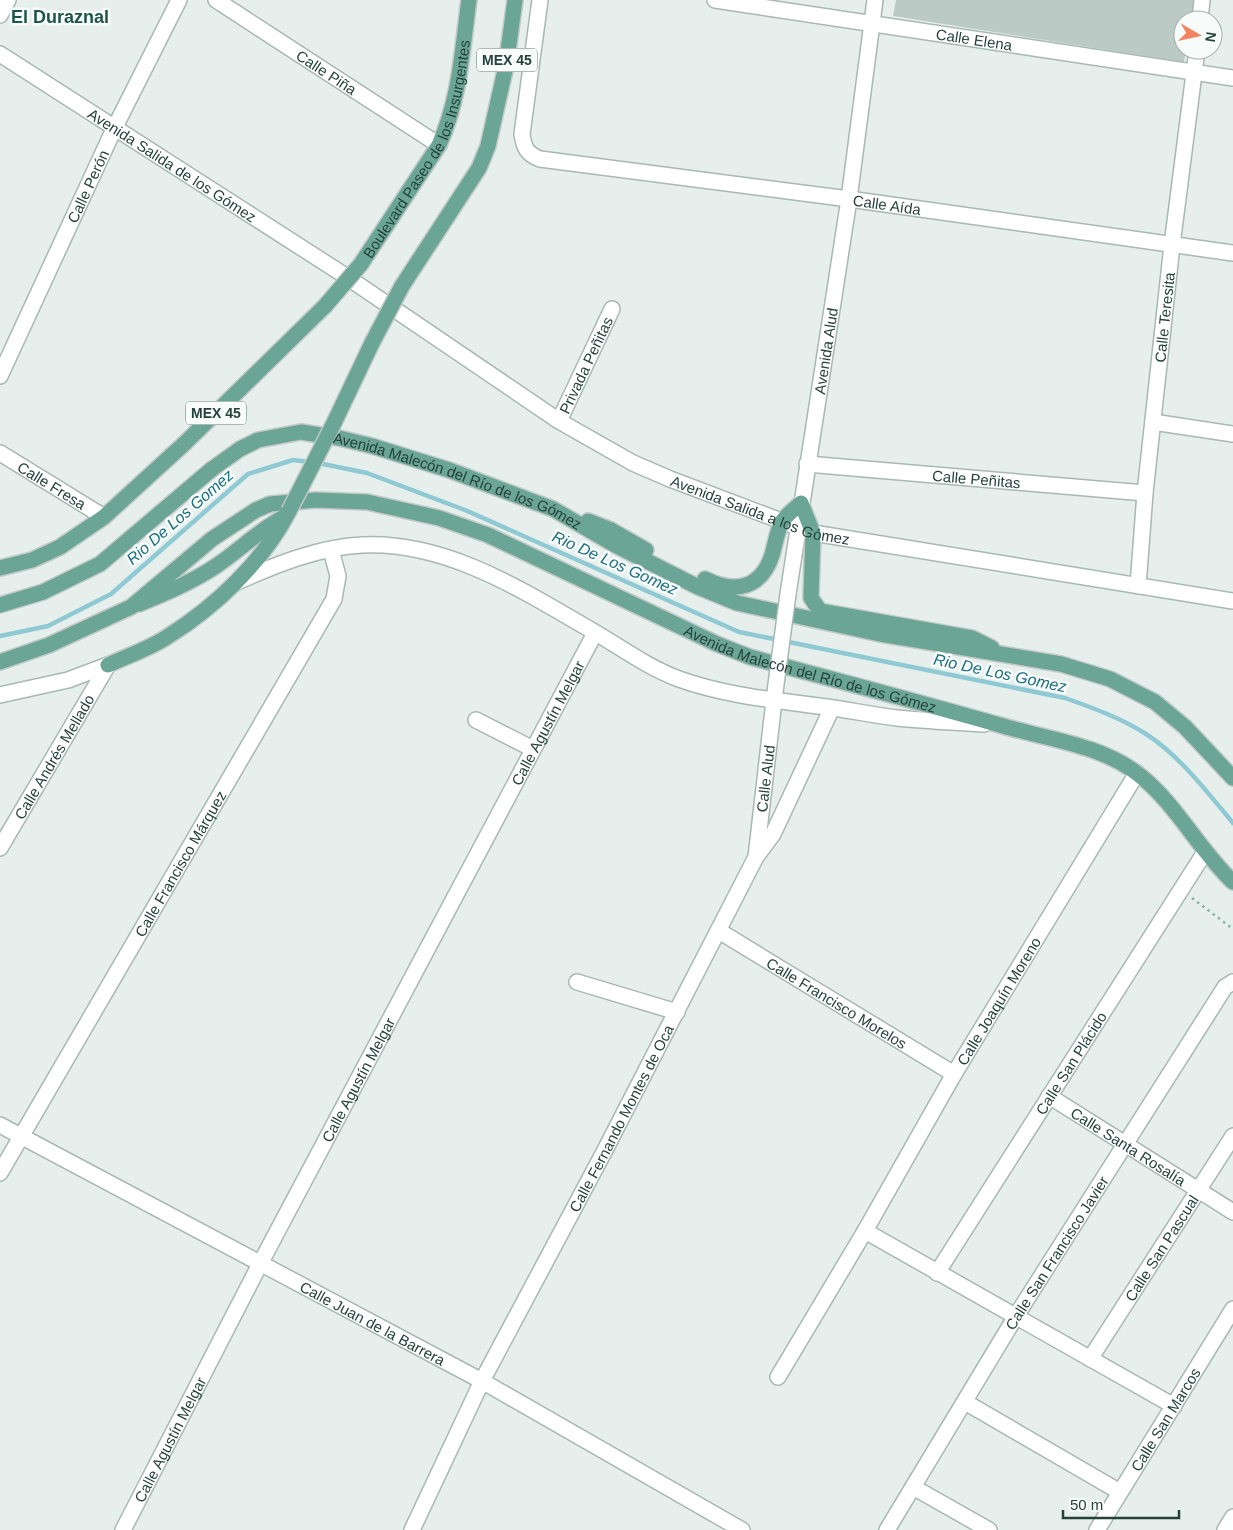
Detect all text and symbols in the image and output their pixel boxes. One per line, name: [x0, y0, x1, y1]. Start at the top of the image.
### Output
district label: El Duraznal: [11, 7, 109, 27]
north arrow: [1173, 10, 1223, 60]
street label: Calle Elena: [935, 25, 1014, 53]
text: N: [1202, 31, 1220, 43]
street label: Boulevard Paseo de los Insurgentes: [359, 39, 472, 261]
street label: Calle Piña: [293, 46, 361, 98]
road number: MEX 45: [477, 48, 537, 72]
street label: Avenida Salida de los Gómez: [85, 105, 260, 225]
street label: Calle Perón: [63, 147, 112, 225]
street label: Calle Aída: [852, 191, 923, 218]
street label: Calle Teresita: [1151, 271, 1178, 363]
street label: Avenida Alud: [810, 306, 841, 395]
street label: Privada Peñitas: [555, 314, 616, 416]
road number: MEX 45: [186, 402, 246, 424]
street label: Avenida Malecón del Río de los Gómez: [332, 429, 585, 532]
street label: Calle Fresa: [15, 458, 90, 513]
water label: Rio De Los Gomez: [123, 466, 237, 568]
street label: Calle Peñitas: [932, 466, 1021, 491]
street label: Avenida Salida a los Gómez: [669, 472, 851, 547]
water label: Rio De Los Gomez: [550, 528, 680, 598]
street label: Avenida Malecón del Río de los Gómez: [682, 621, 938, 715]
water label: Rio De Los Gomez: [932, 651, 1068, 695]
street label: Calle Agustín Melgar: [507, 658, 587, 788]
street label: Calle Andrés Mellado: [11, 691, 97, 822]
street label: Calle Alud: [753, 744, 777, 813]
street label: Calle Francisco Márquez: [131, 788, 229, 940]
street label: Calle Joaquín Moreno: [953, 934, 1044, 1068]
street label: Calle Francisco Morelos: [764, 954, 910, 1052]
street label: Calle San Plácido: [1032, 1008, 1110, 1117]
street label: Calle Agustín Melgar: [318, 1014, 398, 1145]
street label: Calle Fernando Montes de Oca: [565, 1021, 677, 1215]
street label: Calle Santa Rosalía: [1068, 1104, 1190, 1189]
street label: Calle San Francisco Javier: [1001, 1173, 1111, 1332]
street label: Calle San Pascual: [1121, 1192, 1202, 1304]
street label: Calle Juan de la Barrera: [297, 1277, 449, 1369]
street label: Calle San Marcos: [1127, 1364, 1203, 1474]
street label: Calle Agustín Melgar: [130, 1374, 209, 1505]
scale bar: [1063, 1488, 1179, 1520]
text: 50 m: [1070, 1496, 1103, 1513]

